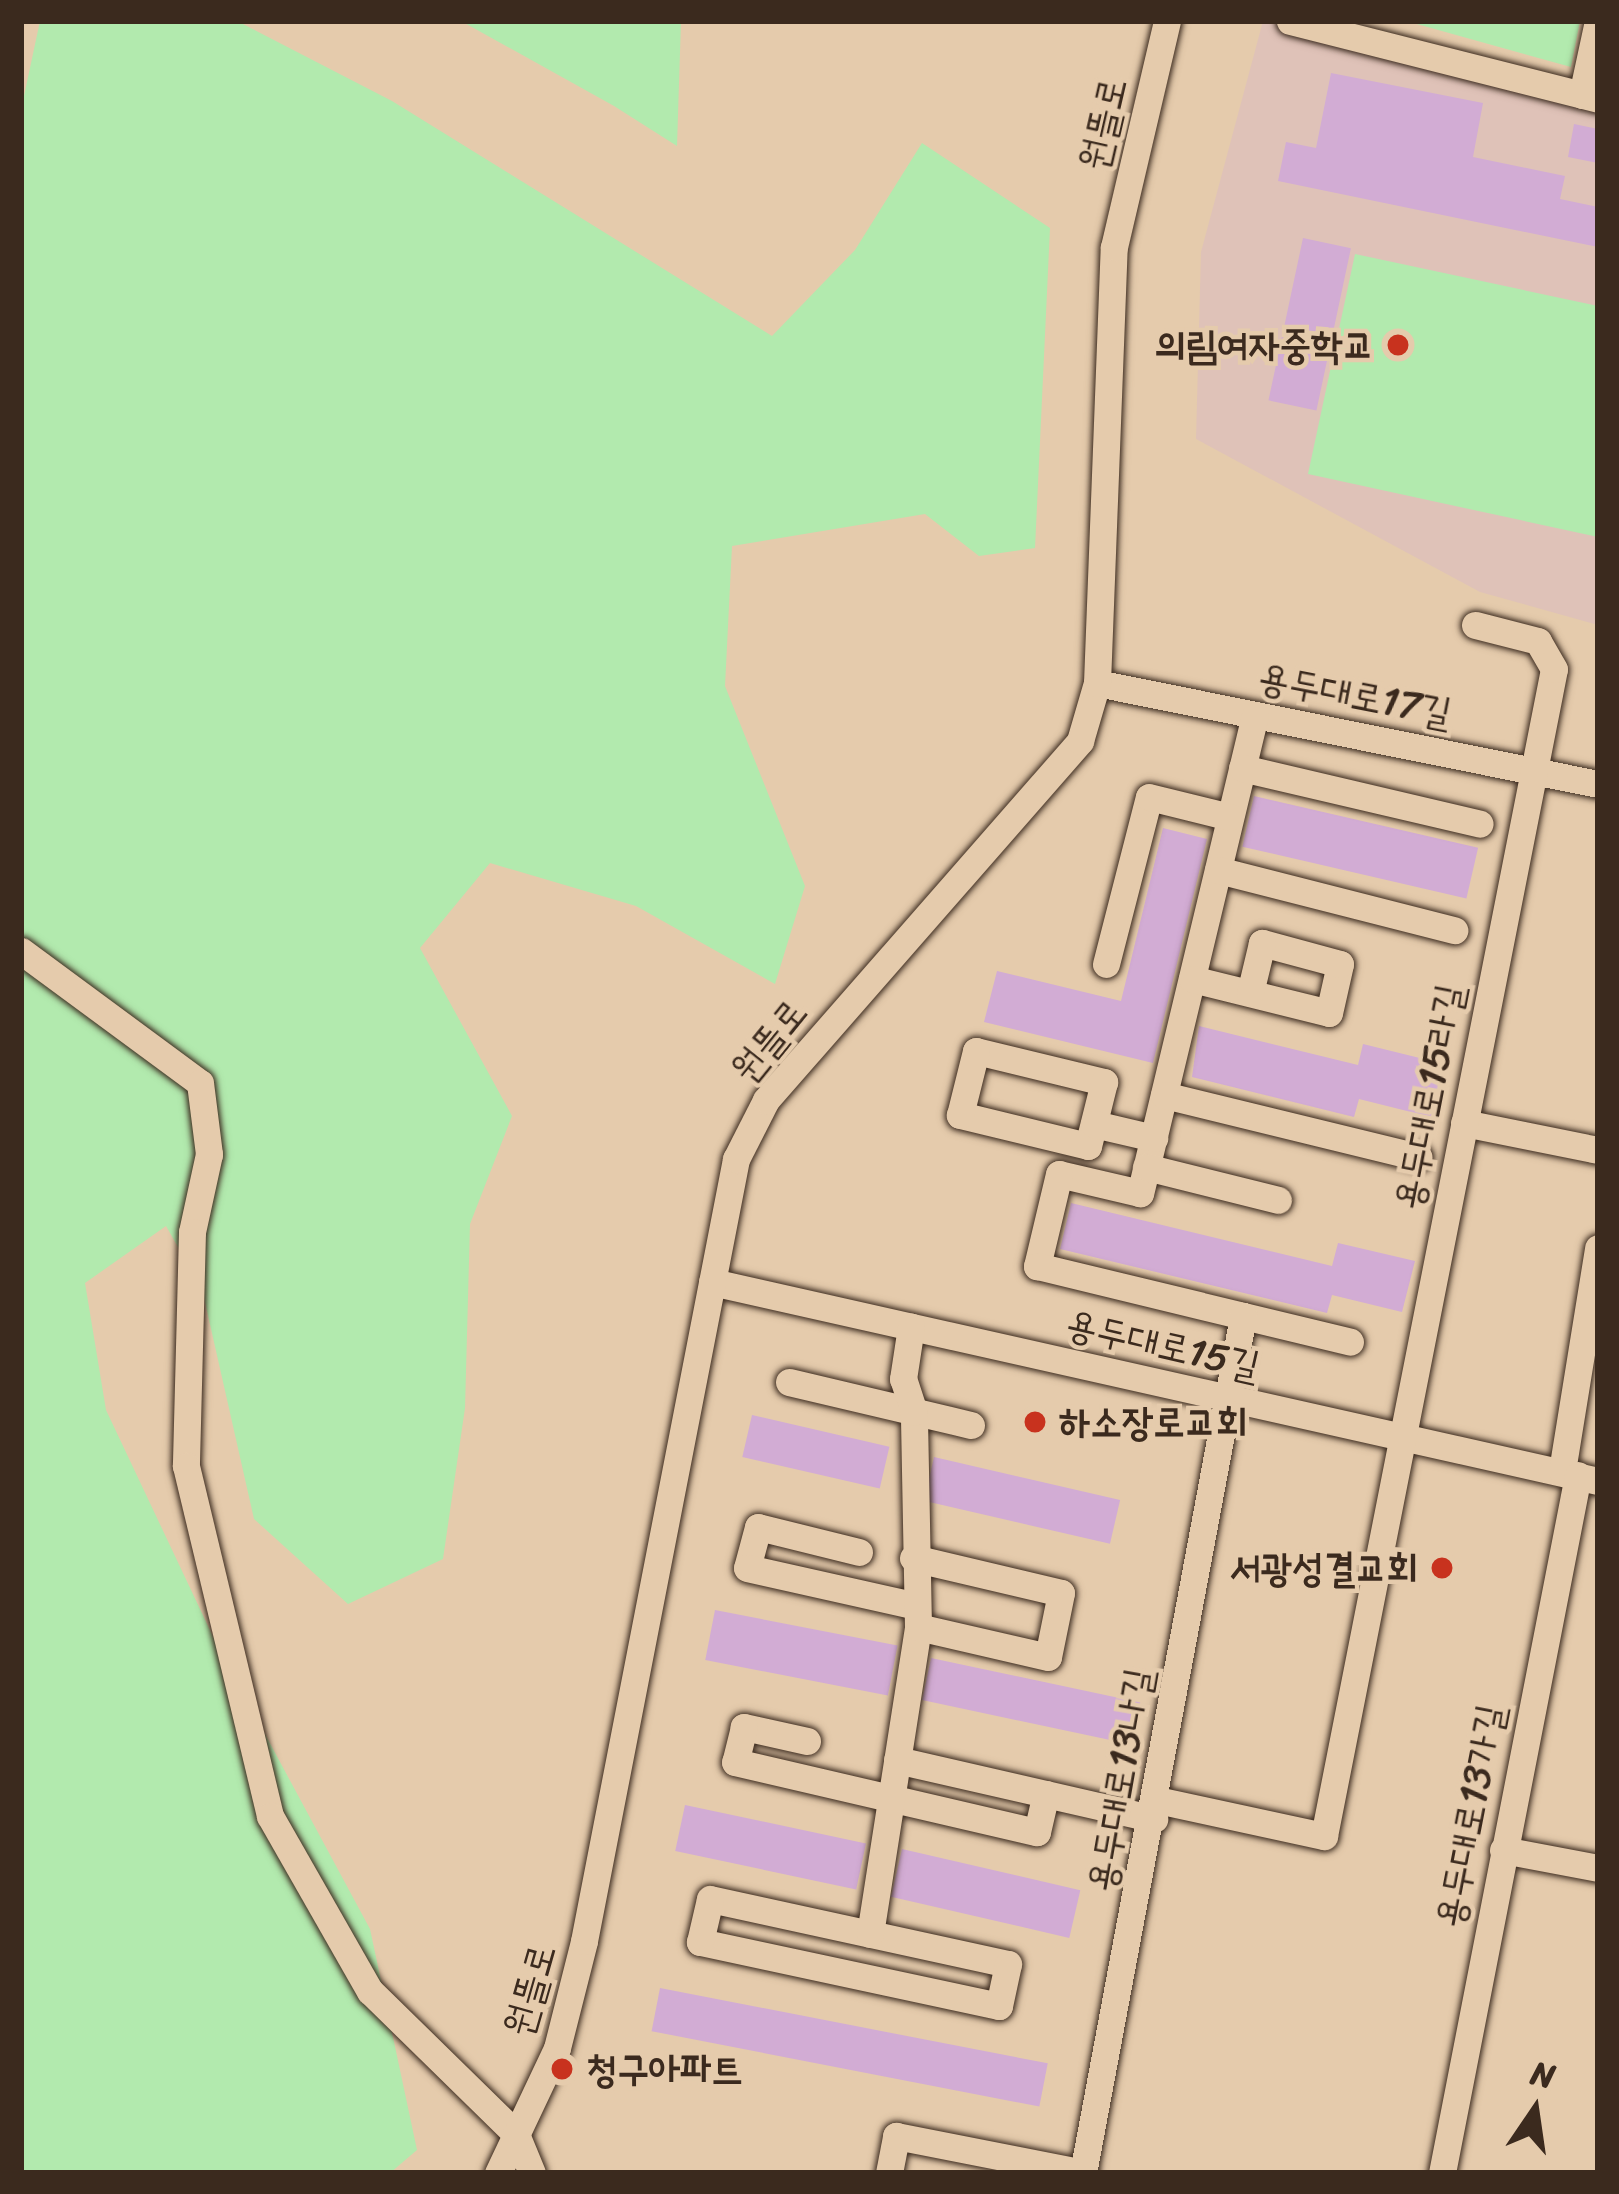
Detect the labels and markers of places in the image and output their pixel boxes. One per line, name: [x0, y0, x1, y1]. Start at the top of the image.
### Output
place label: 의림여자중학교: [1154, 322, 1374, 368]
marker: 의림여자중학교: [1385, 332, 1411, 358]
place label: 하소장로교회: [1059, 1399, 1247, 1445]
marker: 하소장로교회: [1022, 1409, 1048, 1435]
place label: 서광성결교회: [1230, 1545, 1418, 1591]
marker: 서광성결교회: [1429, 1555, 1455, 1581]
place label: 청구아파트: [586, 2046, 743, 2092]
marker: 청구아파트: [549, 2056, 575, 2082]

